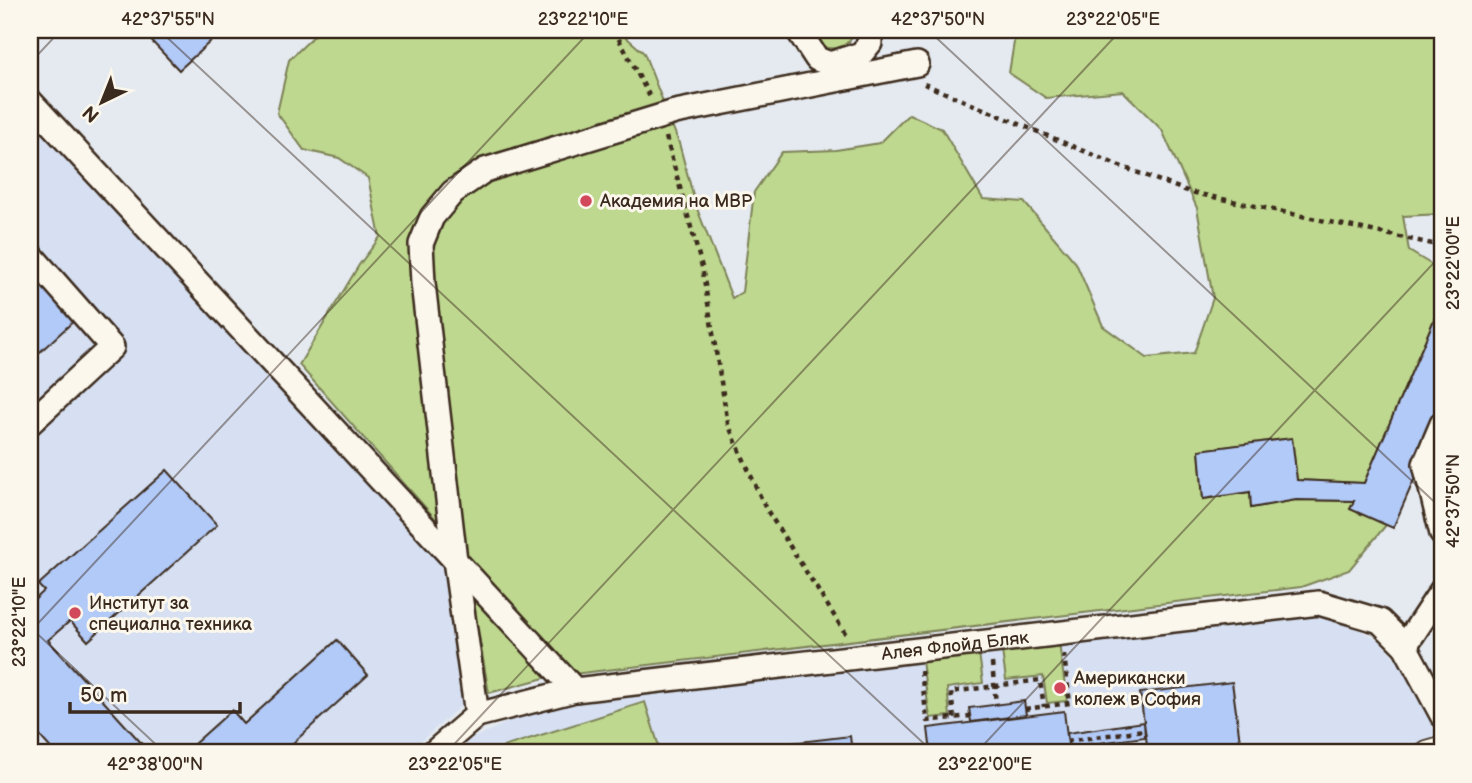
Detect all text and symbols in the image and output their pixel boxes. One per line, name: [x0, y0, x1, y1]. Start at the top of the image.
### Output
text: 42°37'55"N: [121, 9, 215, 30]
text: 23°22'10"E: [538, 9, 628, 30]
text: 42°37'50"N: [891, 9, 985, 30]
text: 23°22'05"E: [1066, 9, 1160, 30]
north arrow: [66, 66, 136, 136]
text: N: [78, 100, 104, 127]
place label: Академия на МВР: [599, 191, 753, 212]
marker: Академия на МВР: [578, 193, 594, 209]
text: 23°22'00"E: [1443, 216, 1464, 310]
text: 42°37'50"N: [1443, 454, 1464, 548]
text: 23°22'10"E: [9, 577, 30, 667]
place label: Институт за специална техника: [89, 593, 253, 635]
marker: Институт за специална техника: [67, 605, 83, 621]
street label: Алея Флойд Бляк: [879, 626, 1030, 665]
place label: Американски колеж в София: [1073, 668, 1201, 710]
scale bar: [70, 671, 240, 715]
marker: Американски колеж в София: [1052, 680, 1068, 696]
text: 50 m: [80, 683, 127, 708]
text: 42°38'00"N: [107, 754, 203, 775]
text: 23°22'05"E: [408, 754, 502, 775]
text: 23°22'00"E: [938, 754, 1032, 775]

